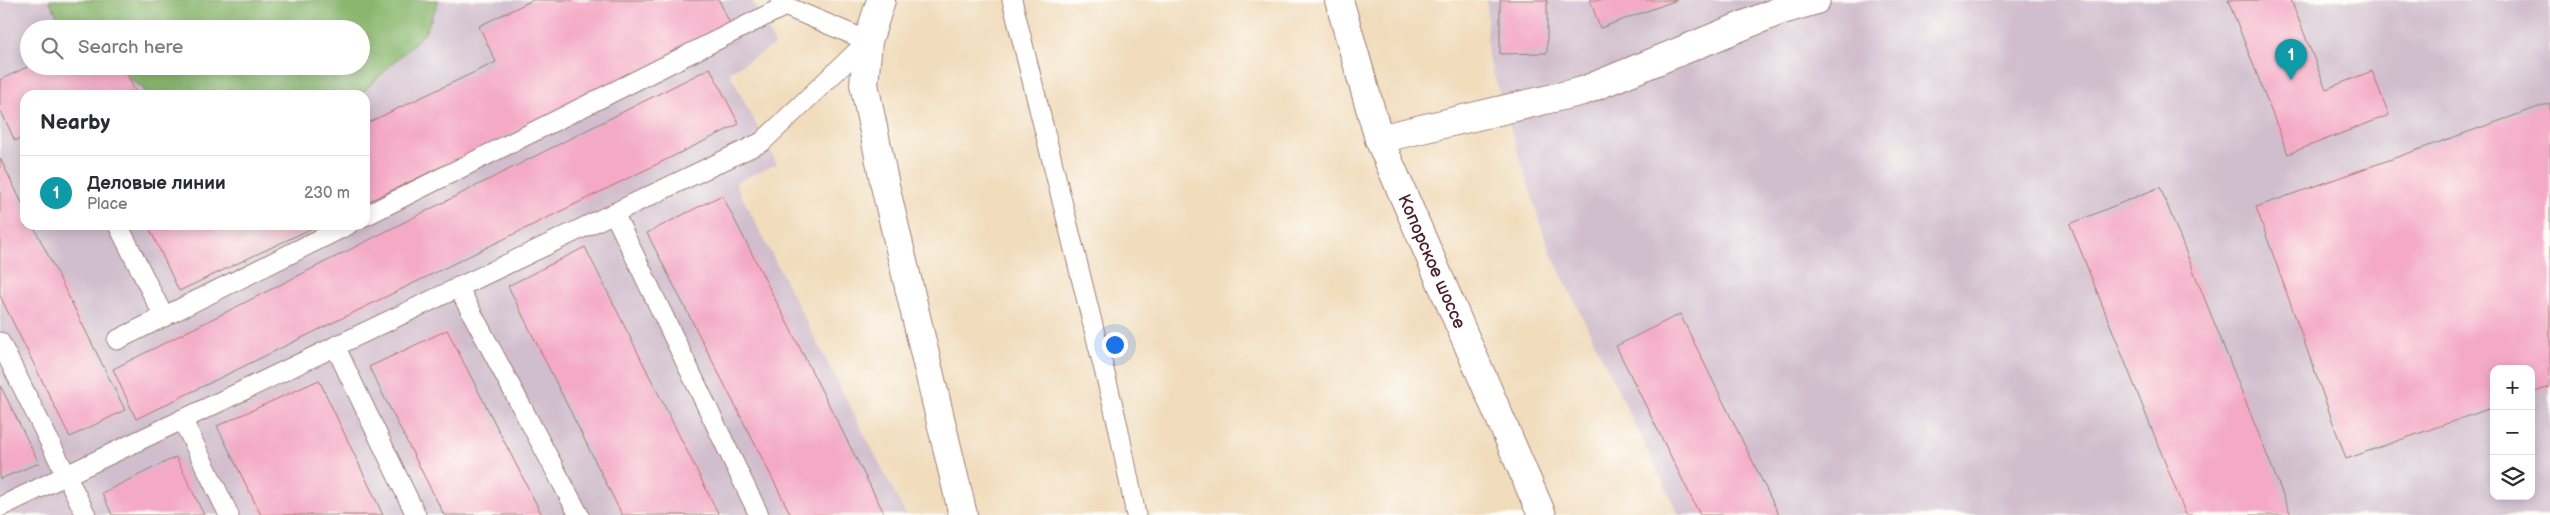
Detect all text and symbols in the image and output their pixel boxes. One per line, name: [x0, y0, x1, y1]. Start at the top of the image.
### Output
search box: [20, 20, 370, 75]
icon: search: [38, 34, 66, 62]
text: Search here: [78, 36, 183, 59]
pin: 1: [2275, 39, 2307, 80]
text: Nearby: [40, 110, 110, 135]
text: Деловые линии: [87, 172, 226, 195]
text: 1: [53, 184, 59, 203]
text: 230 m: [304, 184, 350, 203]
street label: Копорское шоссе: [1393, 191, 1470, 332]
text: Place: [87, 195, 128, 214]
your location: [1102, 332, 1128, 358]
map controls: [2490, 365, 2535, 500]
button: +: [2490, 365, 2535, 410]
button: −: [2490, 410, 2535, 455]
button: layers: [2490, 455, 2535, 500]

